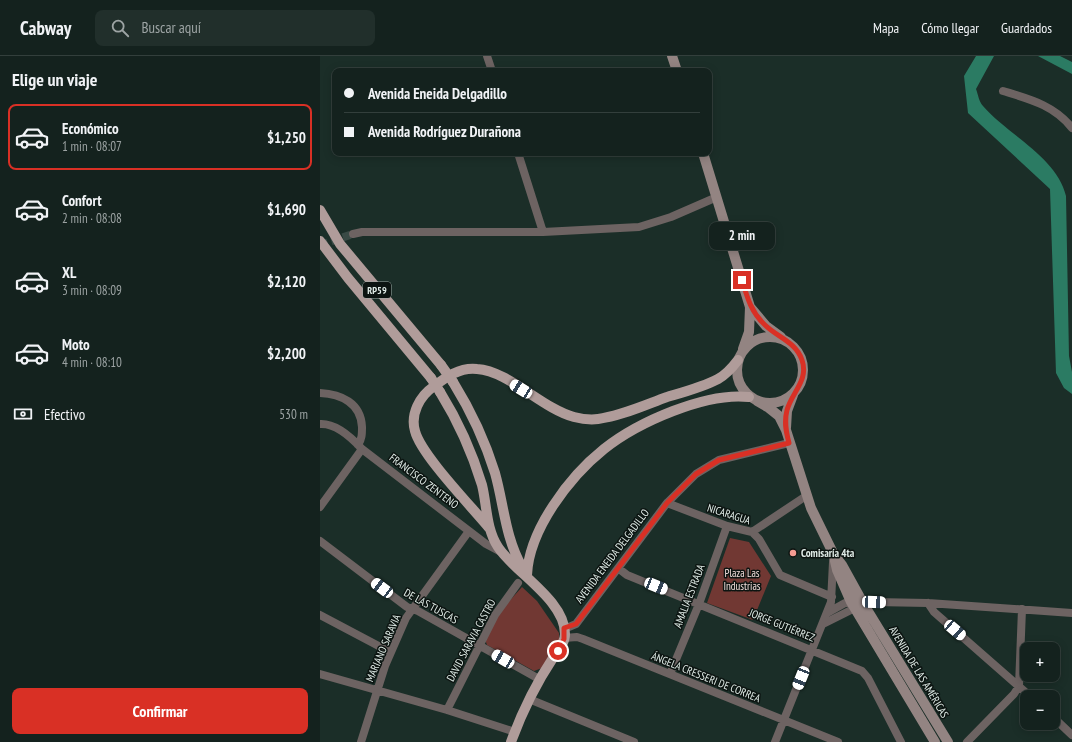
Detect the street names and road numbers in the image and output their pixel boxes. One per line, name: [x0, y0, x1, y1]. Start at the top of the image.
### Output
road number: RP59: [363, 282, 391, 298]
street label: FRANCISCO ZENTENO: [387, 450, 461, 512]
street label: NICARAGUA: [706, 500, 753, 528]
street label: AVENIDA ENEIDA DELGADILLO: [572, 506, 652, 606]
street label: AMALIA ESTRADA: [670, 561, 708, 630]
street label: DE LAS TUSCAS: [402, 585, 461, 627]
street label: DAVID SARAVIA CASTRO: [443, 596, 499, 684]
street label: JORGE GUTIÉRREZ: [746, 605, 817, 645]
street label: MARIANO SARAVIA: [362, 611, 404, 684]
street label: AVENIDA DE LAS AMÉRICAS: [886, 624, 952, 721]
street label: ÁNGELA CRESSERI DE CORREA: [649, 649, 763, 706]

